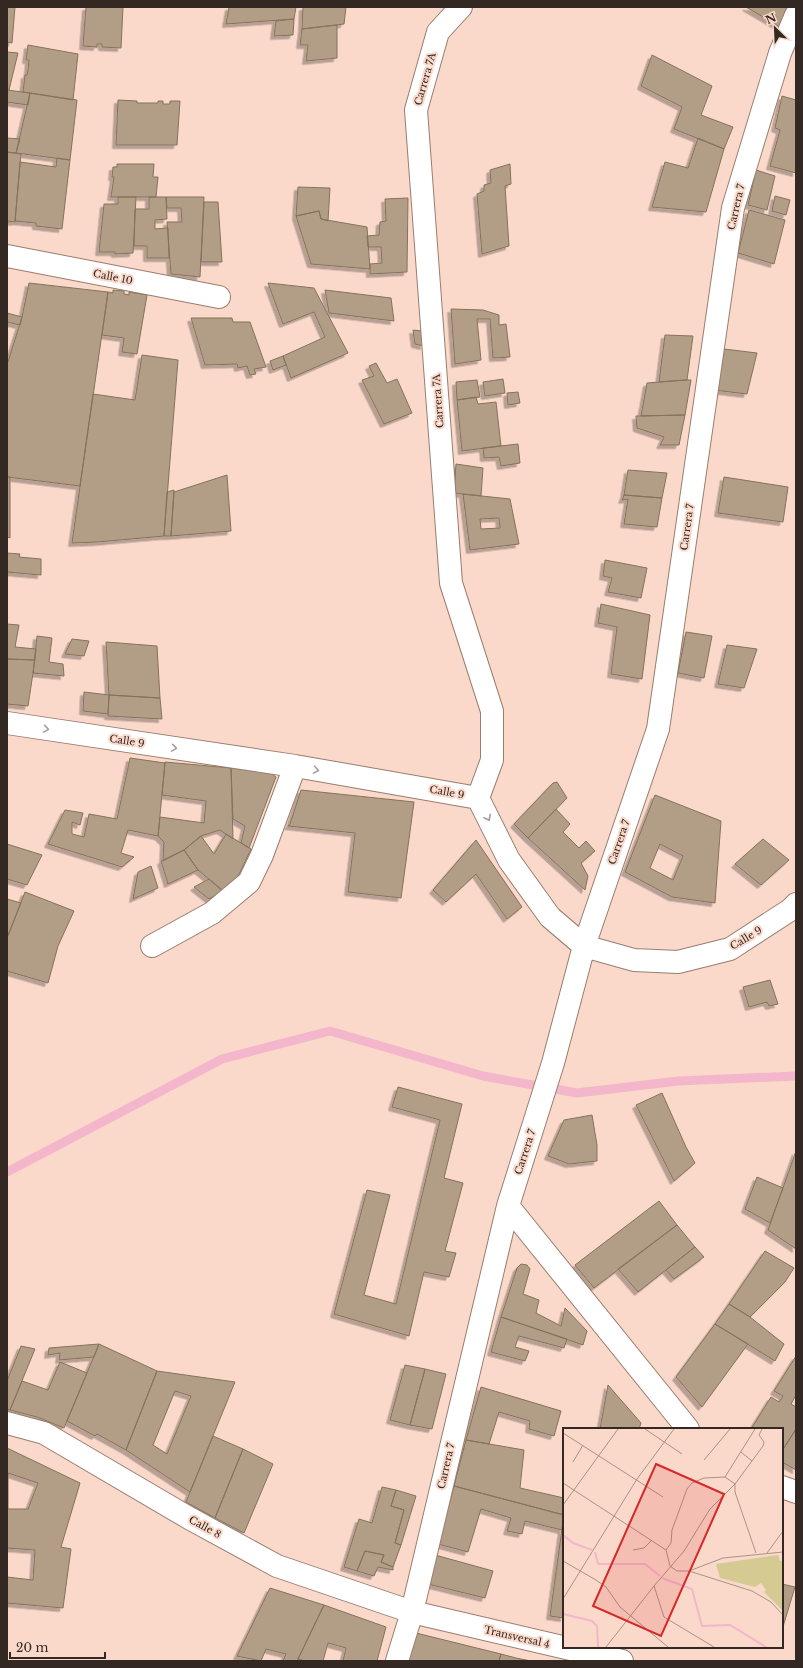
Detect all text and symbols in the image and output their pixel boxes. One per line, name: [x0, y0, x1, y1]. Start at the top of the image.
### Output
north arrow: [755, 8, 795, 48]
text: N: [763, 10, 779, 27]
street label: Carrera 7A: [411, 51, 439, 107]
street label: Carrera 7: [724, 182, 748, 231]
street label: Calle 10: [92, 267, 134, 287]
street label: Carrera 7A: [430, 373, 446, 428]
street label: Carrera 7: [677, 502, 697, 551]
one-way arrow: [42, 724, 49, 733]
street label: Calle 9: [109, 732, 145, 750]
one-way arrow: [171, 743, 177, 752]
one-way arrow: [313, 765, 320, 774]
street label: Calle 9: [429, 783, 465, 801]
one-way arrow: [483, 814, 491, 821]
street label: Carrera 7: [605, 817, 633, 866]
street label: Calle 9: [728, 923, 764, 953]
street label: Carrera 7: [512, 1127, 539, 1176]
inset map: [563, 1428, 783, 1648]
street label: Carrera 7: [434, 1441, 458, 1490]
street label: Calle 8: [187, 1513, 223, 1541]
street label: Transversal 4: [483, 1623, 551, 1651]
scale bar: [10, 1634, 105, 1660]
text: 20 m: [16, 1640, 48, 1655]

